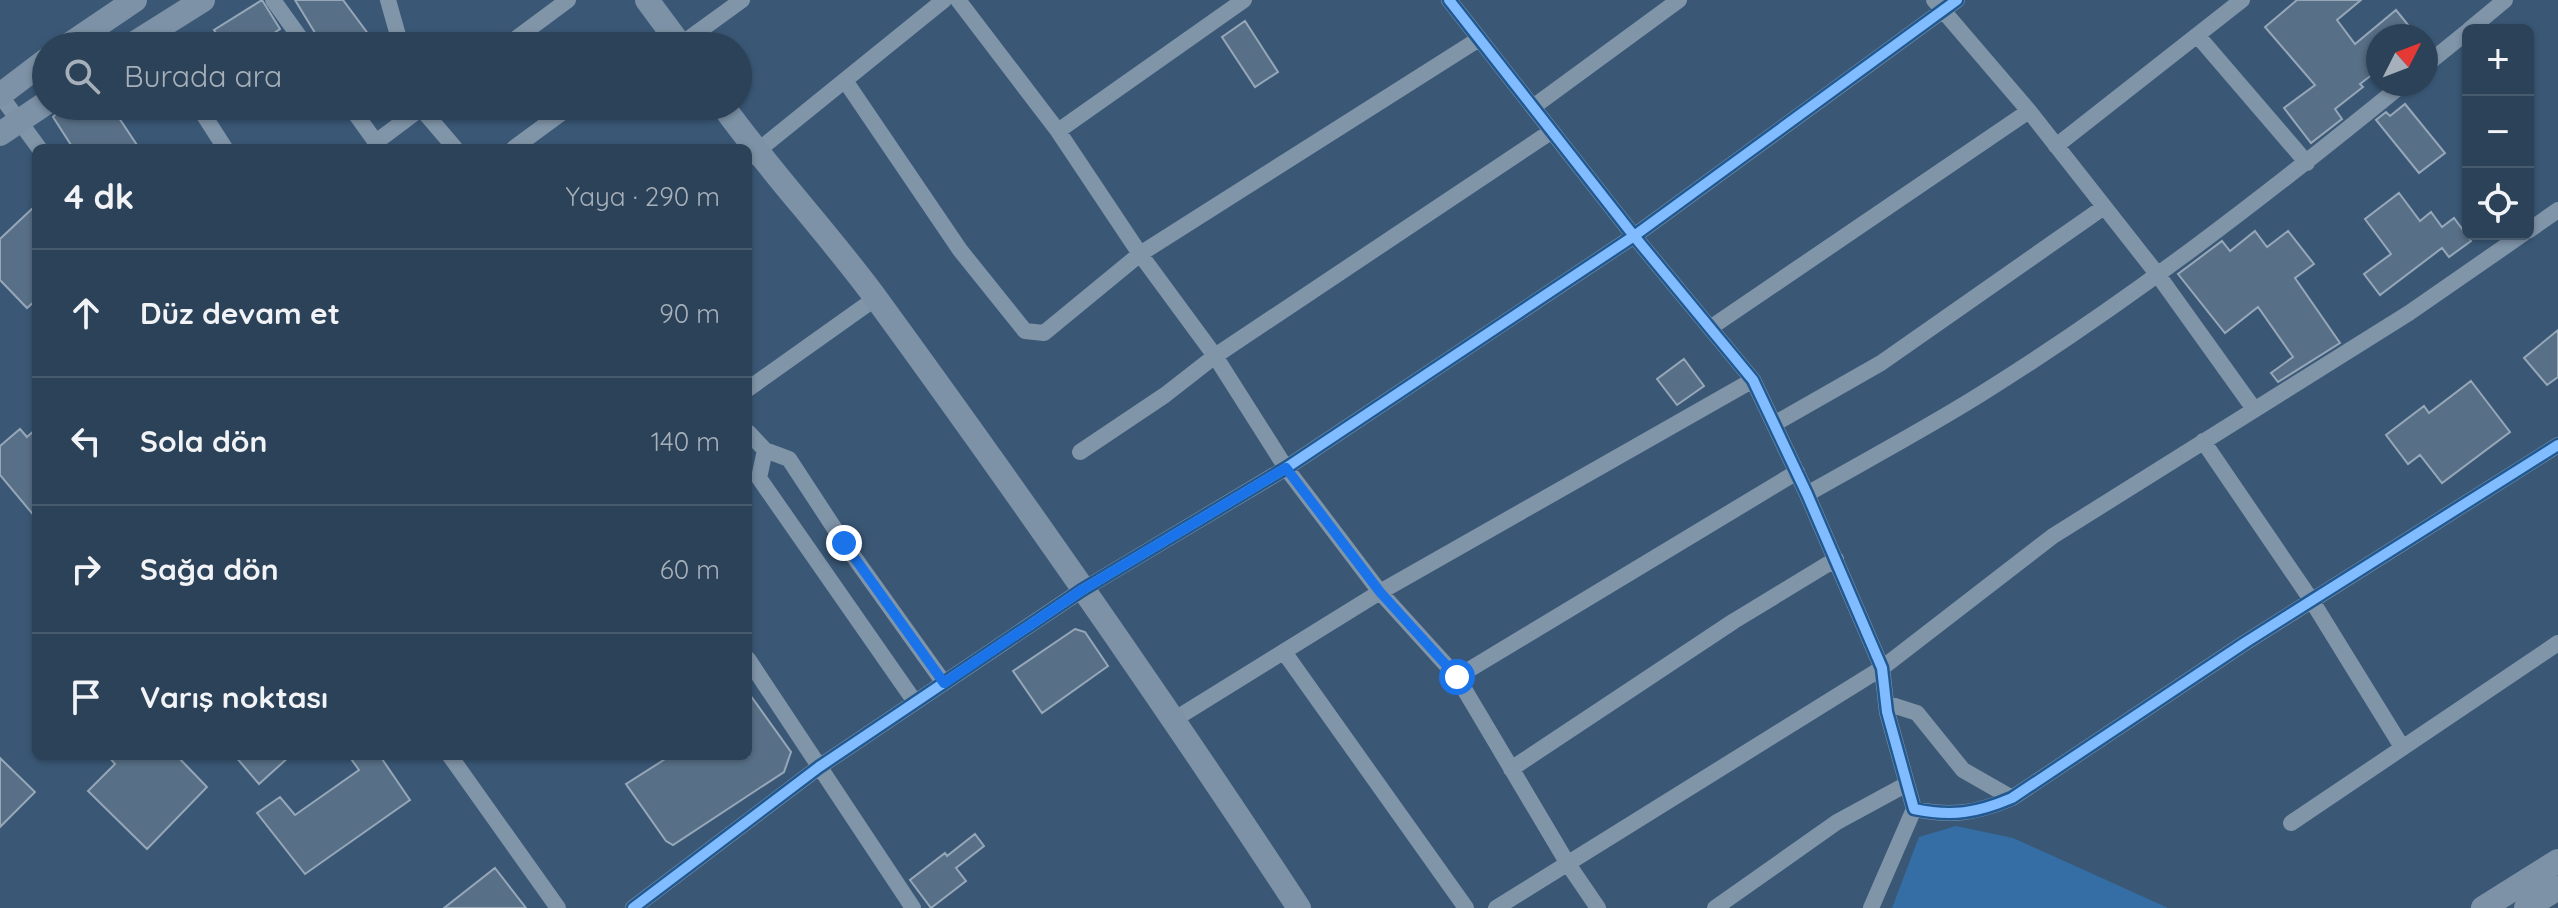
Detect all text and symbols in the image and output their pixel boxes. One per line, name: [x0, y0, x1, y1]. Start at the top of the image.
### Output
north arrow: [2366, 24, 2438, 96]
map controls: [2462, 24, 2534, 240]
button: +: [2462, 24, 2534, 96]
search box: [32, 32, 752, 120]
icon: search: [60, 54, 104, 98]
text: Burada ara: [124, 57, 282, 95]
button: −: [2462, 96, 2534, 168]
button: locate: [2462, 168, 2534, 240]
text: 4 dk: [64, 175, 134, 218]
text: Yaya · 290 m: [566, 180, 720, 213]
icon: ahead: [64, 291, 108, 335]
text: Düz devam et: [140, 294, 340, 332]
text: 90 m: [659, 297, 720, 330]
icon: left: [64, 419, 108, 463]
text: Sola dön: [140, 422, 267, 460]
text: 140 m: [651, 425, 720, 458]
route end: [826, 525, 862, 561]
icon: right: [64, 547, 108, 591]
text: Sağa dön: [140, 550, 279, 588]
text: 60 m: [660, 553, 720, 586]
route start: [1439, 659, 1475, 695]
icon: arrive: [64, 675, 108, 719]
text: Varış noktası: [140, 678, 328, 716]

